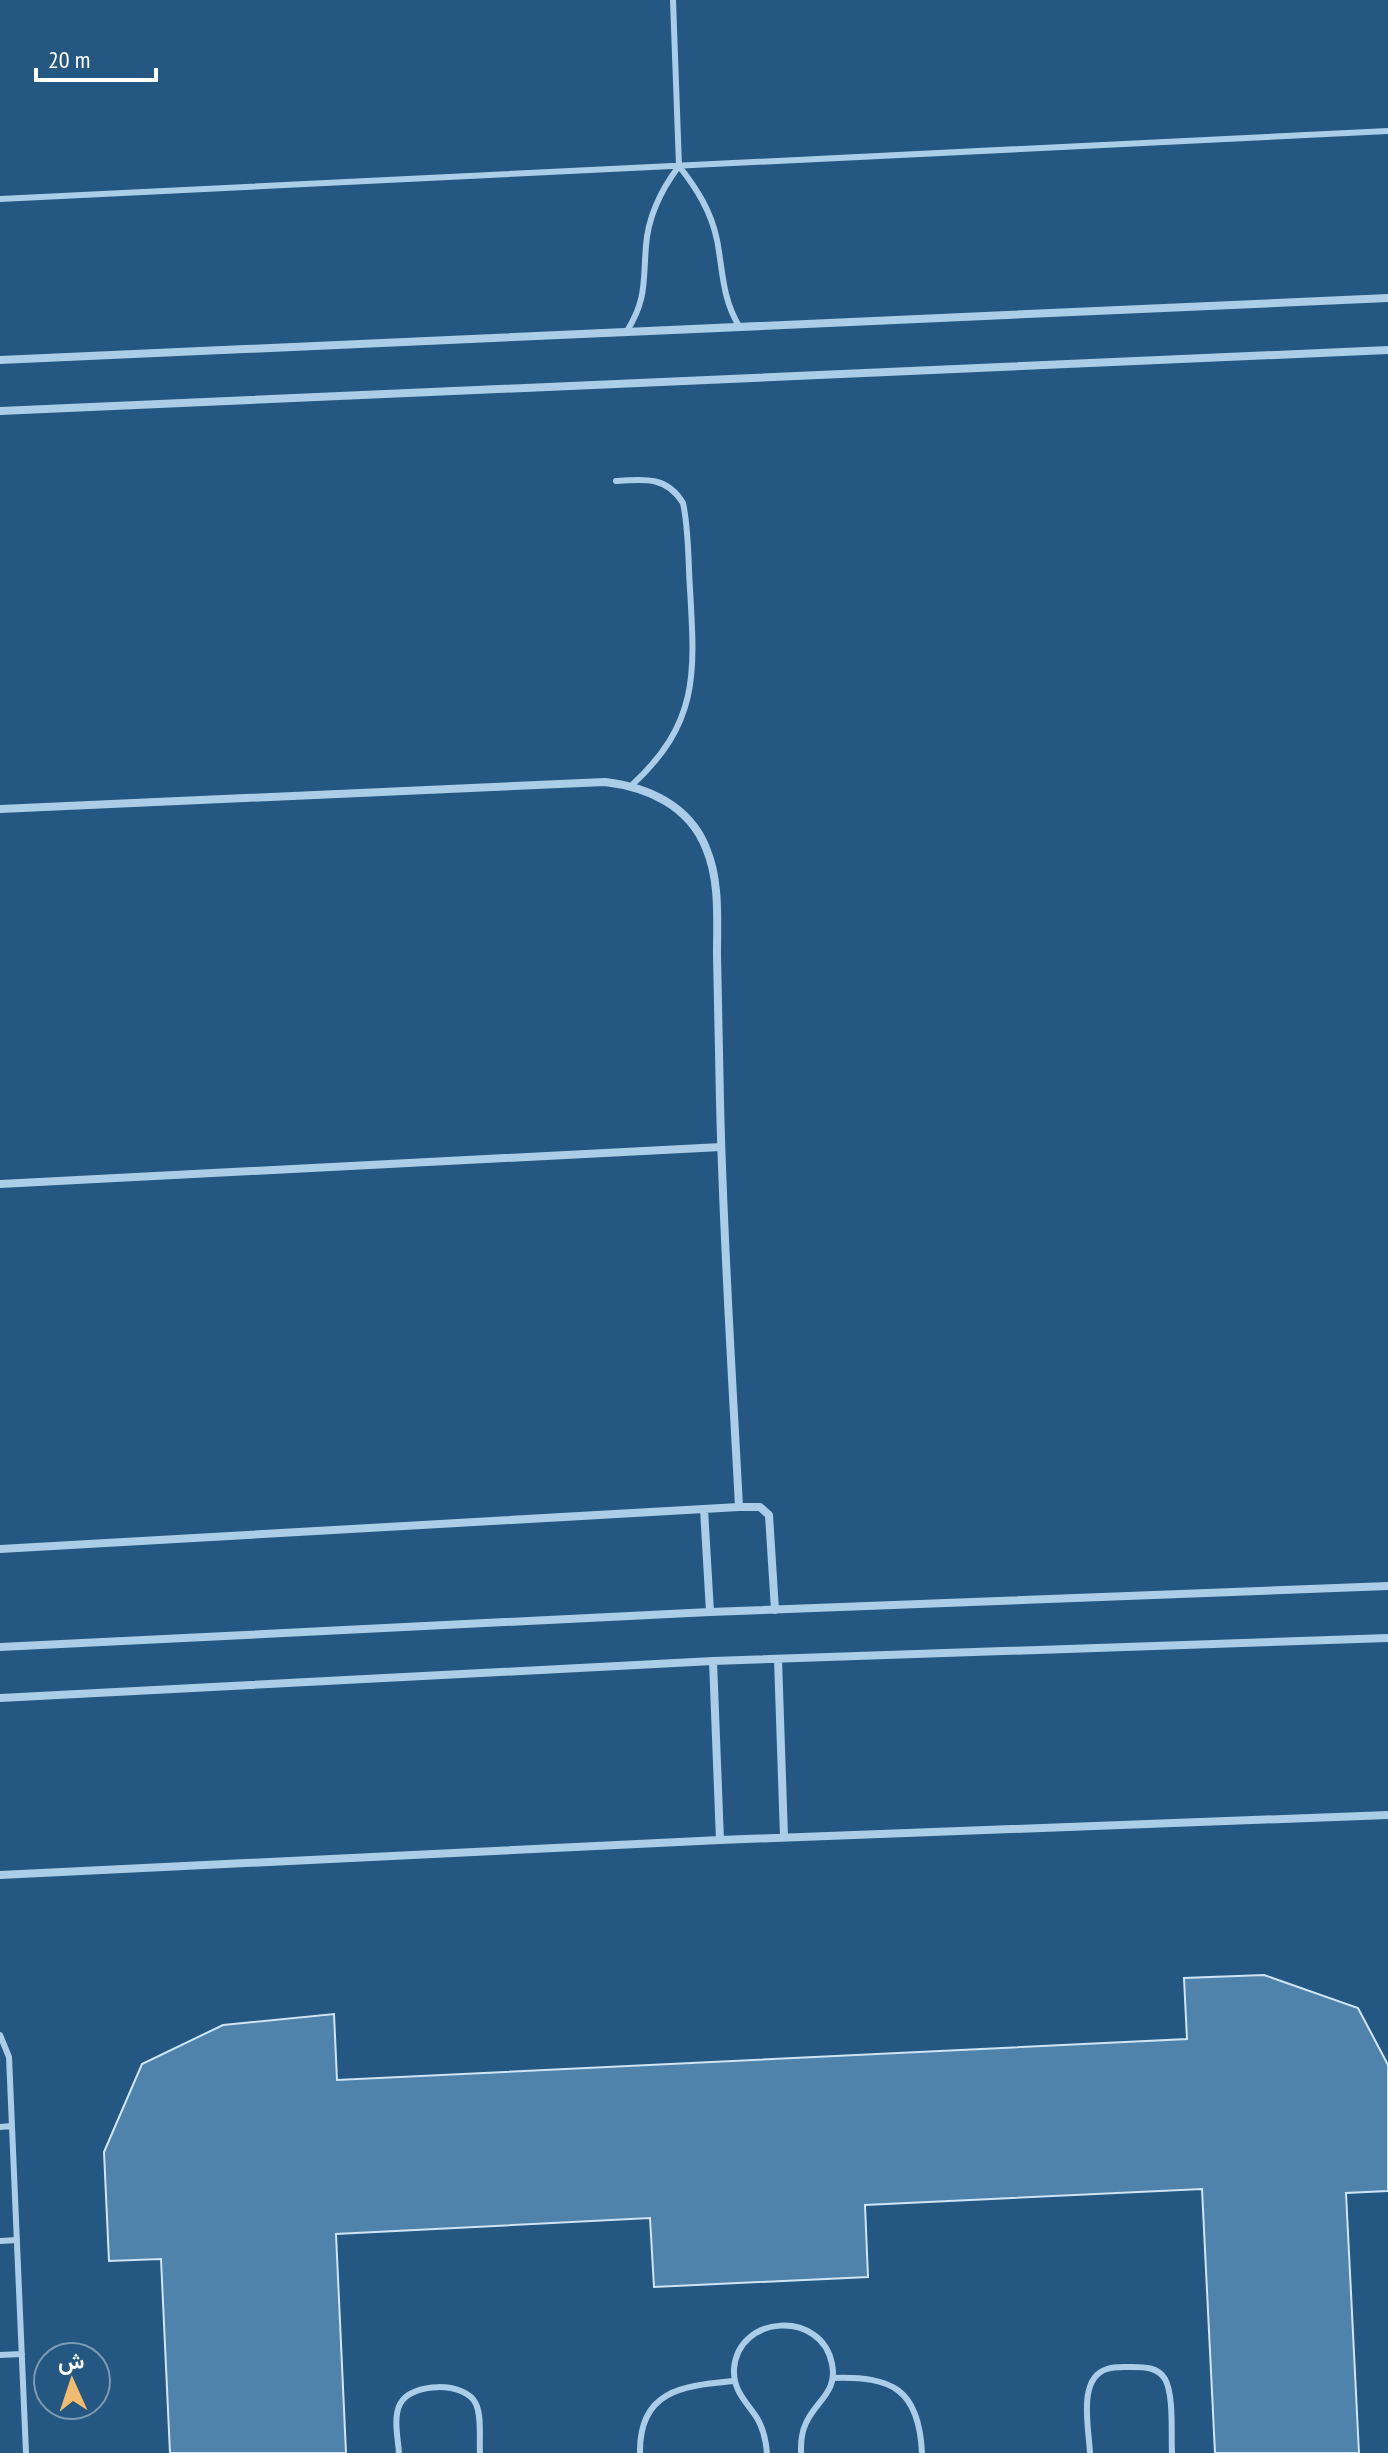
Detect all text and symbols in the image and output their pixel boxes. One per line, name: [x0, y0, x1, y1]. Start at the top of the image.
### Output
scale bar: [36, 32, 156, 82]
text: 20 m: [48, 44, 90, 75]
north arrow: [32, 2341, 112, 2421]
text: ش: [57, 2346, 85, 2376]

